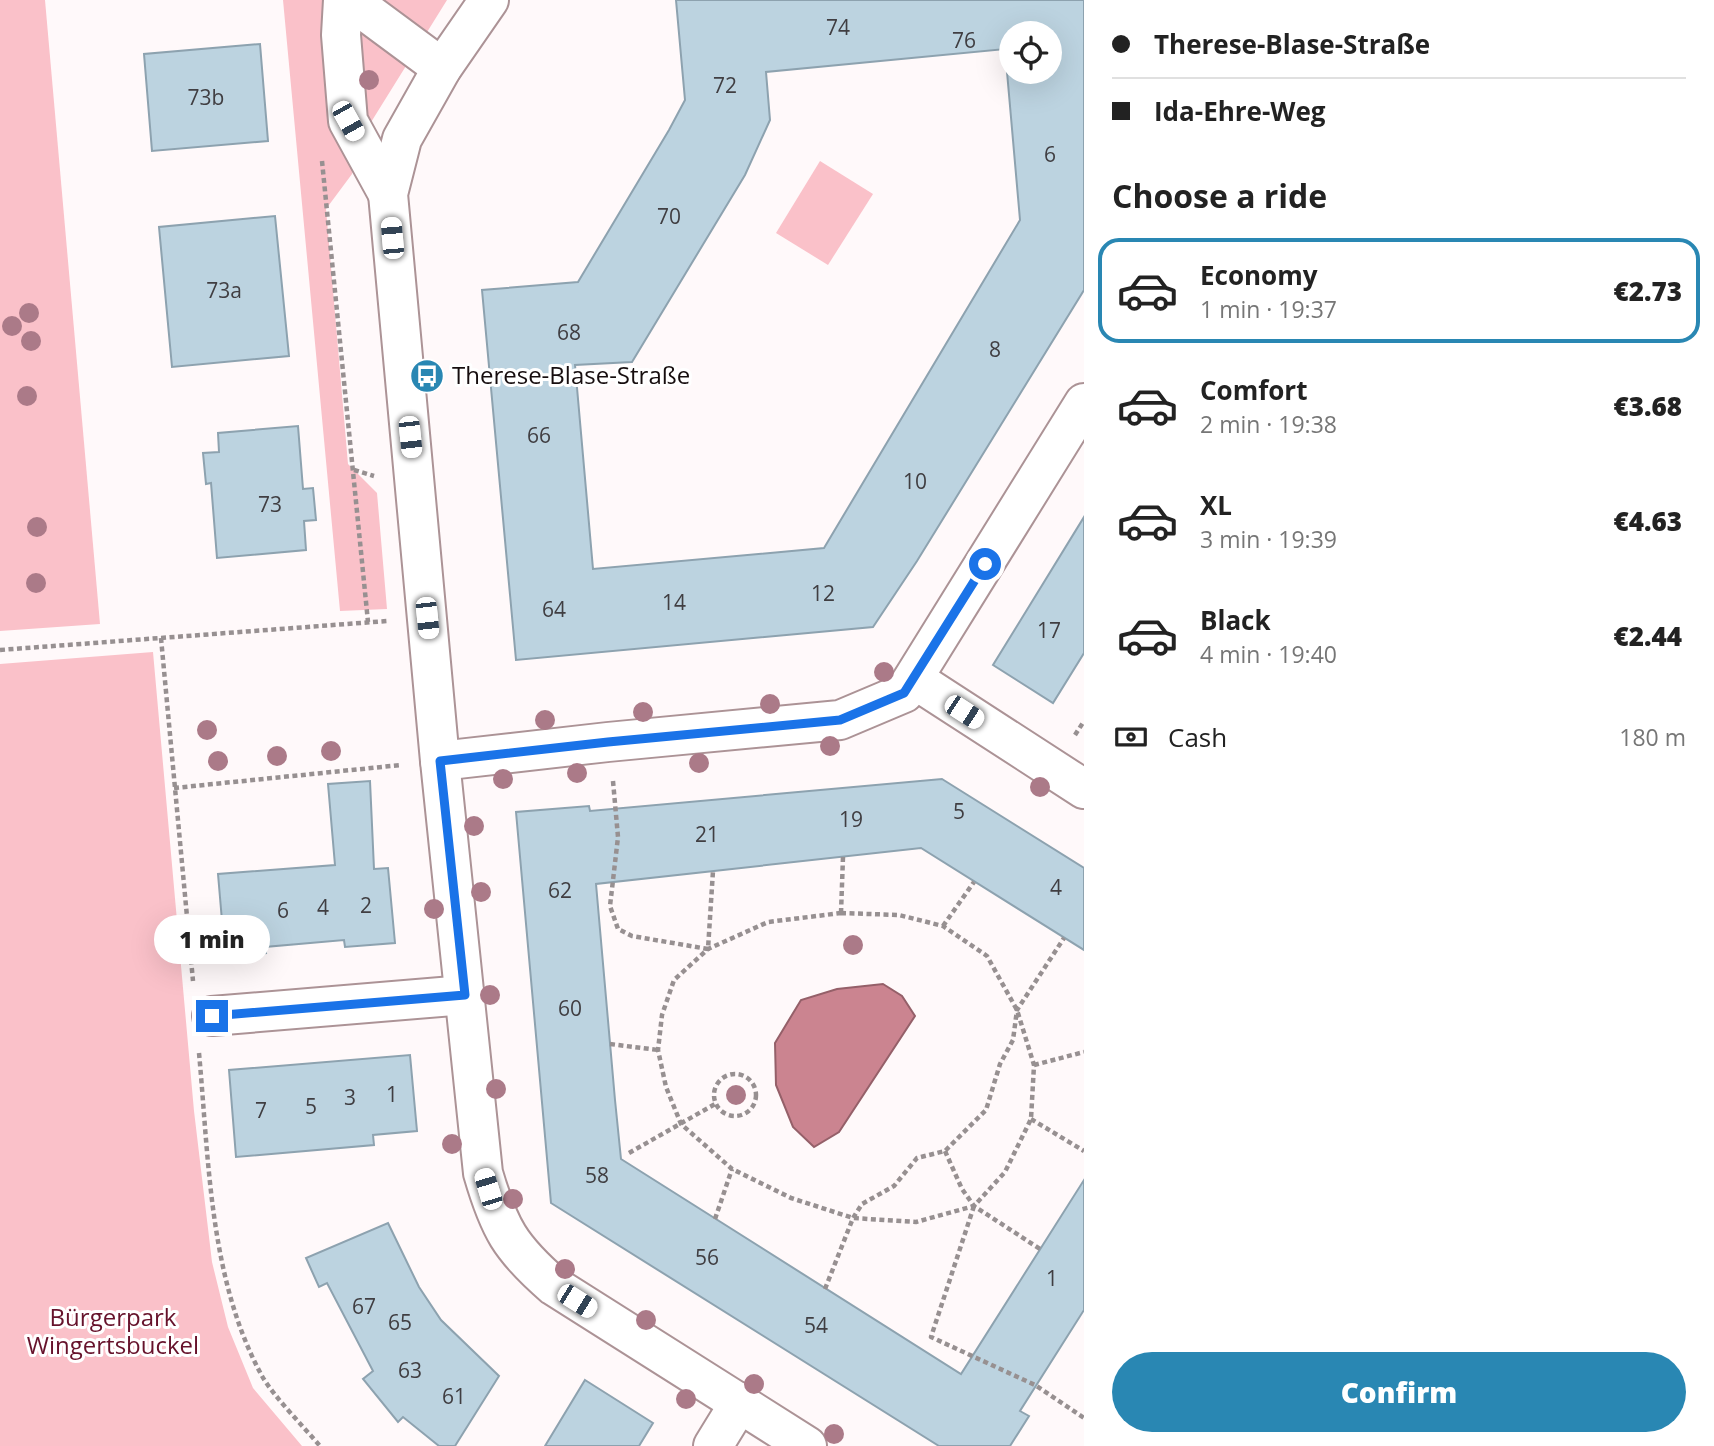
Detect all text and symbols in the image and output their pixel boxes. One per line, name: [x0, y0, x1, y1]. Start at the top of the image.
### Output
house number: 74: [826, 13, 850, 41]
map controls: [999, 21, 1062, 84]
button: locate: [999, 21, 1062, 84]
house number: 76: [952, 26, 976, 54]
text: Therese-Blase-Straße: [1154, 26, 1430, 62]
house number: 72: [713, 71, 737, 99]
house number: 73b: [188, 83, 224, 111]
text: Ida-Ehre-Weg: [1154, 93, 1326, 129]
car: [329, 98, 368, 144]
house number: 6: [1044, 140, 1056, 168]
text: Choose a ride: [1112, 174, 1327, 217]
house number: 70: [657, 202, 681, 230]
car: [380, 216, 405, 260]
text: Economy: [1200, 257, 1318, 293]
icon: car: [1116, 259, 1179, 322]
text: €2.73: [1614, 273, 1682, 309]
house number: 73a: [206, 276, 242, 304]
text: 1 min · 19:37: [1200, 293, 1337, 325]
house number: 68: [557, 318, 581, 346]
house number: 8: [989, 335, 1001, 363]
bus stop icon: Therese-Blase-Straße: [408, 357, 446, 395]
place label: Therese-Blase-Straße: [452, 358, 690, 391]
text: Comfort: [1200, 372, 1307, 408]
icon: car: [1116, 374, 1179, 437]
text: €3.68: [1614, 388, 1682, 424]
text: 2 min · 19:38: [1200, 408, 1337, 440]
car: [398, 415, 423, 459]
house number: 66: [527, 421, 551, 449]
house number: 10: [903, 467, 927, 495]
text: XL: [1200, 487, 1232, 523]
icon: car: [1116, 489, 1179, 552]
house number: 73: [258, 490, 282, 518]
text: €4.63: [1614, 503, 1682, 539]
text: 3 min · 19:39: [1200, 523, 1337, 555]
route start: [969, 548, 1001, 580]
house number: 12: [811, 579, 835, 607]
house number: 14: [662, 588, 686, 616]
house number: 64: [542, 595, 566, 623]
car: [415, 596, 440, 640]
text: Black: [1200, 602, 1271, 638]
icon: car: [1116, 604, 1179, 667]
house number: 17: [1037, 616, 1061, 644]
text: €2.44: [1614, 618, 1682, 654]
text: 4 min · 19:40: [1200, 638, 1337, 670]
car: [941, 692, 988, 732]
icon: cash: [1112, 718, 1150, 756]
text: Cash: [1168, 719, 1227, 755]
text: 180 m: [1619, 721, 1686, 753]
house number: 5: [953, 797, 965, 825]
house number: 19: [839, 805, 863, 833]
house number: 21: [695, 820, 719, 848]
house number: 4: [1050, 873, 1062, 901]
house number: 62: [548, 876, 572, 904]
house number: 2: [360, 891, 372, 919]
house number: 4: [317, 893, 329, 921]
house number: 6: [277, 896, 289, 924]
callout: 1 min: [154, 914, 270, 964]
text: 1 min: [179, 923, 245, 955]
house number: 60: [558, 994, 582, 1022]
route end: [196, 1000, 228, 1032]
house number: 1: [386, 1080, 398, 1108]
house number: 3: [344, 1083, 356, 1111]
house number: 5: [305, 1092, 317, 1120]
house number: 7: [255, 1096, 267, 1124]
house number: 58: [585, 1161, 609, 1189]
car: [472, 1166, 505, 1212]
house number: 56: [695, 1243, 719, 1271]
house number: 1: [1046, 1264, 1058, 1292]
car: [554, 1281, 601, 1321]
house number: 67: [352, 1292, 376, 1320]
park label: Bürgerpark Wingertsbuckel: [27, 1300, 199, 1361]
house number: 65: [388, 1308, 412, 1336]
house number: 54: [804, 1311, 828, 1339]
button: Confirm: [1112, 1352, 1686, 1432]
house number: 63: [398, 1356, 422, 1384]
house number: 61: [442, 1382, 466, 1410]

